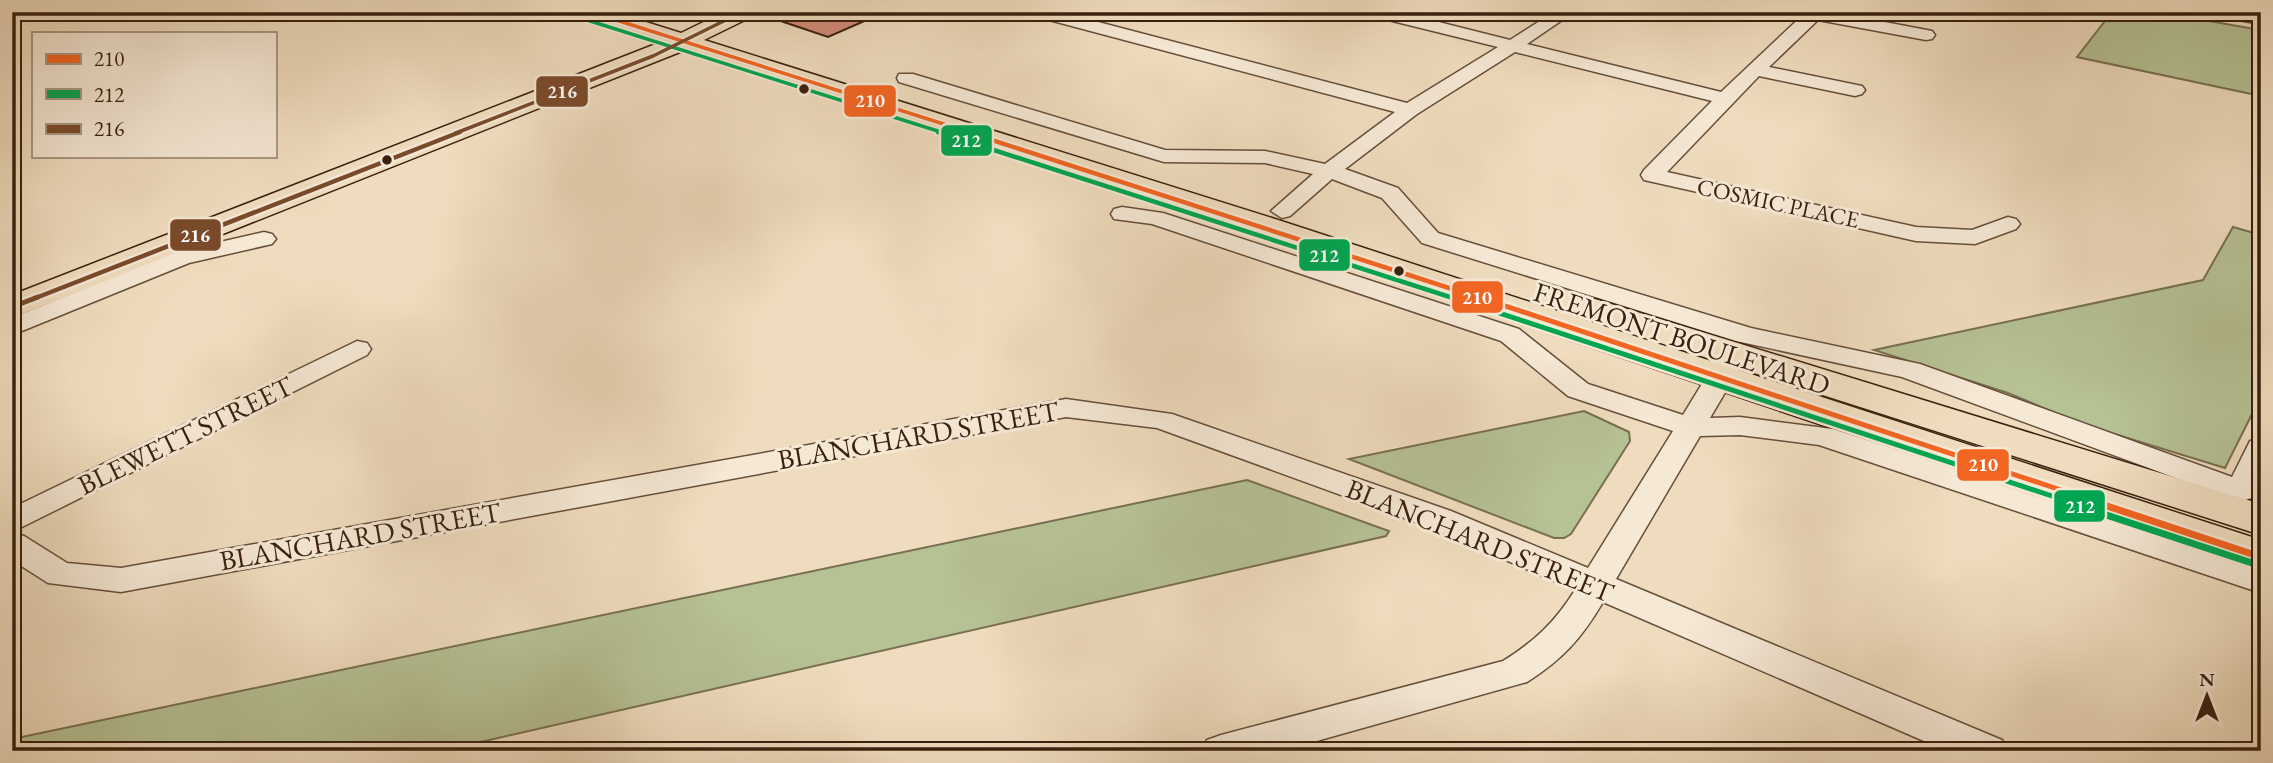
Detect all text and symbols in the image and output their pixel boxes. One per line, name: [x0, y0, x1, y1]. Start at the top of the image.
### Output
legend: [32, 32, 276, 158]
text: 210: [94, 45, 124, 72]
line badge: 216: [535, 75, 589, 108]
text: 216: [547, 79, 577, 104]
text: 212: [94, 81, 124, 108]
unlabelled marker: [797, 82, 811, 96]
line badge: 210: [843, 84, 897, 118]
text: 210: [855, 88, 885, 113]
text: 216: [94, 115, 124, 142]
line badge: 212: [940, 124, 993, 157]
text: 212: [951, 128, 981, 153]
unlabelled marker: [380, 153, 394, 167]
street label: COSMIC PLACE: [1694, 171, 1862, 235]
line badge: 216: [169, 218, 222, 252]
text: 216: [180, 223, 210, 248]
line badge: 212: [1298, 238, 1351, 272]
text: 212: [1309, 243, 1339, 268]
unlabelled marker: [1392, 264, 1406, 278]
street label: FREMONT BOULEVARD: [1529, 273, 1835, 403]
line badge: 210: [1451, 280, 1504, 314]
text: 210: [1462, 285, 1492, 310]
street label: BLEWETT STREET: [71, 367, 299, 503]
street label: BLANCHARD STREET: [775, 392, 1062, 477]
line badge: 210: [1956, 448, 2010, 482]
text: 210: [1968, 452, 1998, 477]
street label: BLANCHARD STREET: [1341, 470, 1619, 610]
line badge: 212: [2053, 489, 2106, 523]
street label: BLANCHARD STREET: [217, 493, 504, 578]
text: 212: [2065, 494, 2095, 519]
north arrow: [2172, 662, 2242, 732]
text: N: [2199, 667, 2215, 692]

